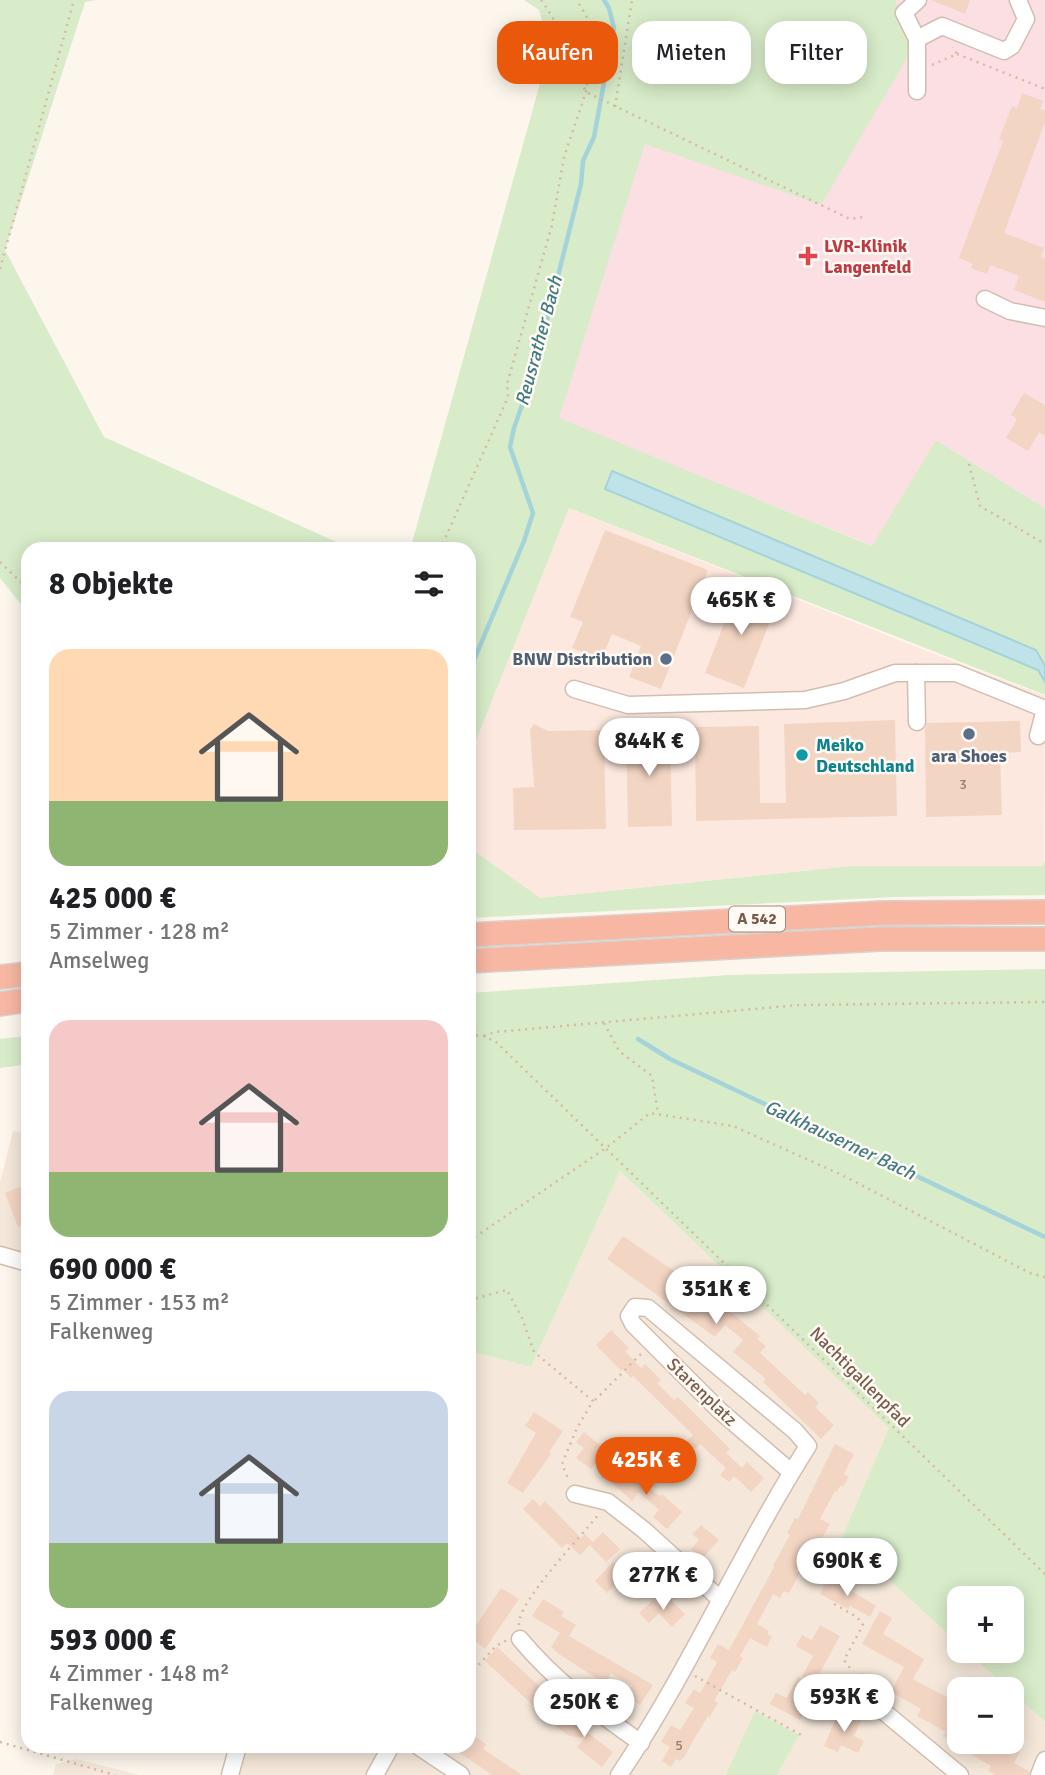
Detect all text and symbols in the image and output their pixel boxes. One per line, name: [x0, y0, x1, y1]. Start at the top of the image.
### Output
chip: Kaufen: [497, 21, 618, 84]
chip: Mieten: [632, 21, 751, 84]
chip: Filter: [765, 21, 867, 84]
place label: LVR-Klinik Langenfeld: [824, 235, 912, 278]
marker: LVR-Klinik Langenfeld: [798, 246, 818, 266]
water label: Reusrather Bach: [510, 273, 568, 409]
icon: filters: [410, 565, 448, 603]
text: 8 Objekte: [49, 566, 173, 603]
pin: 465K €: [684, 578, 798, 637]
text: 465K €: [706, 585, 776, 614]
place label: BNW Distribution: [512, 648, 652, 670]
marker: BNW Distribution: [658, 651, 674, 667]
icon: home: [186, 694, 312, 820]
pin: 844K €: [592, 718, 706, 778]
text: 844K €: [614, 726, 684, 755]
marker: ara Shoes: [961, 726, 977, 742]
place label: Meiko Deutschland: [816, 734, 915, 777]
place label: ara Shoes: [931, 745, 1007, 767]
marker: Meiko Deutschland: [794, 747, 810, 763]
house number: 3: [959, 776, 967, 793]
text: 425 000 €: [49, 880, 176, 917]
road number: A 542: [729, 906, 785, 931]
text: 5 Zimmer · 128 m²: [49, 917, 230, 946]
text: Amselweg: [49, 946, 150, 975]
icon: home: [186, 1065, 312, 1191]
water label: Galkhauserner Bach: [761, 1095, 920, 1186]
text: 690 000 €: [49, 1251, 176, 1288]
pin: 351K €: [659, 1266, 773, 1326]
text: 351K €: [681, 1274, 751, 1303]
text: 5 Zimmer · 153 m²: [49, 1288, 230, 1317]
text: Falkenweg: [49, 1317, 153, 1346]
street label: Nachtigallenpfad: [805, 1322, 915, 1432]
street label: Starenplatz: [662, 1353, 742, 1431]
icon: home: [186, 1436, 312, 1562]
pin: 425K €: [589, 1438, 703, 1497]
text: 425K €: [611, 1445, 681, 1474]
pin: 690K €: [790, 1538, 904, 1598]
text: 690K €: [812, 1546, 882, 1575]
pin: 277K €: [606, 1552, 720, 1612]
text: 277K €: [628, 1560, 698, 1589]
map controls: [947, 1586, 1024, 1754]
button: +: [947, 1586, 1024, 1663]
text: 593 000 €: [49, 1622, 176, 1659]
text: 4 Zimmer · 148 m²: [49, 1659, 230, 1688]
pin: 593K €: [787, 1674, 901, 1734]
button: −: [947, 1677, 1024, 1754]
pin: 250K €: [527, 1680, 641, 1739]
text: 593K €: [809, 1682, 879, 1711]
text: 250K €: [549, 1687, 619, 1716]
text: Falkenweg: [49, 1688, 153, 1717]
house number: 5: [675, 1737, 683, 1754]

